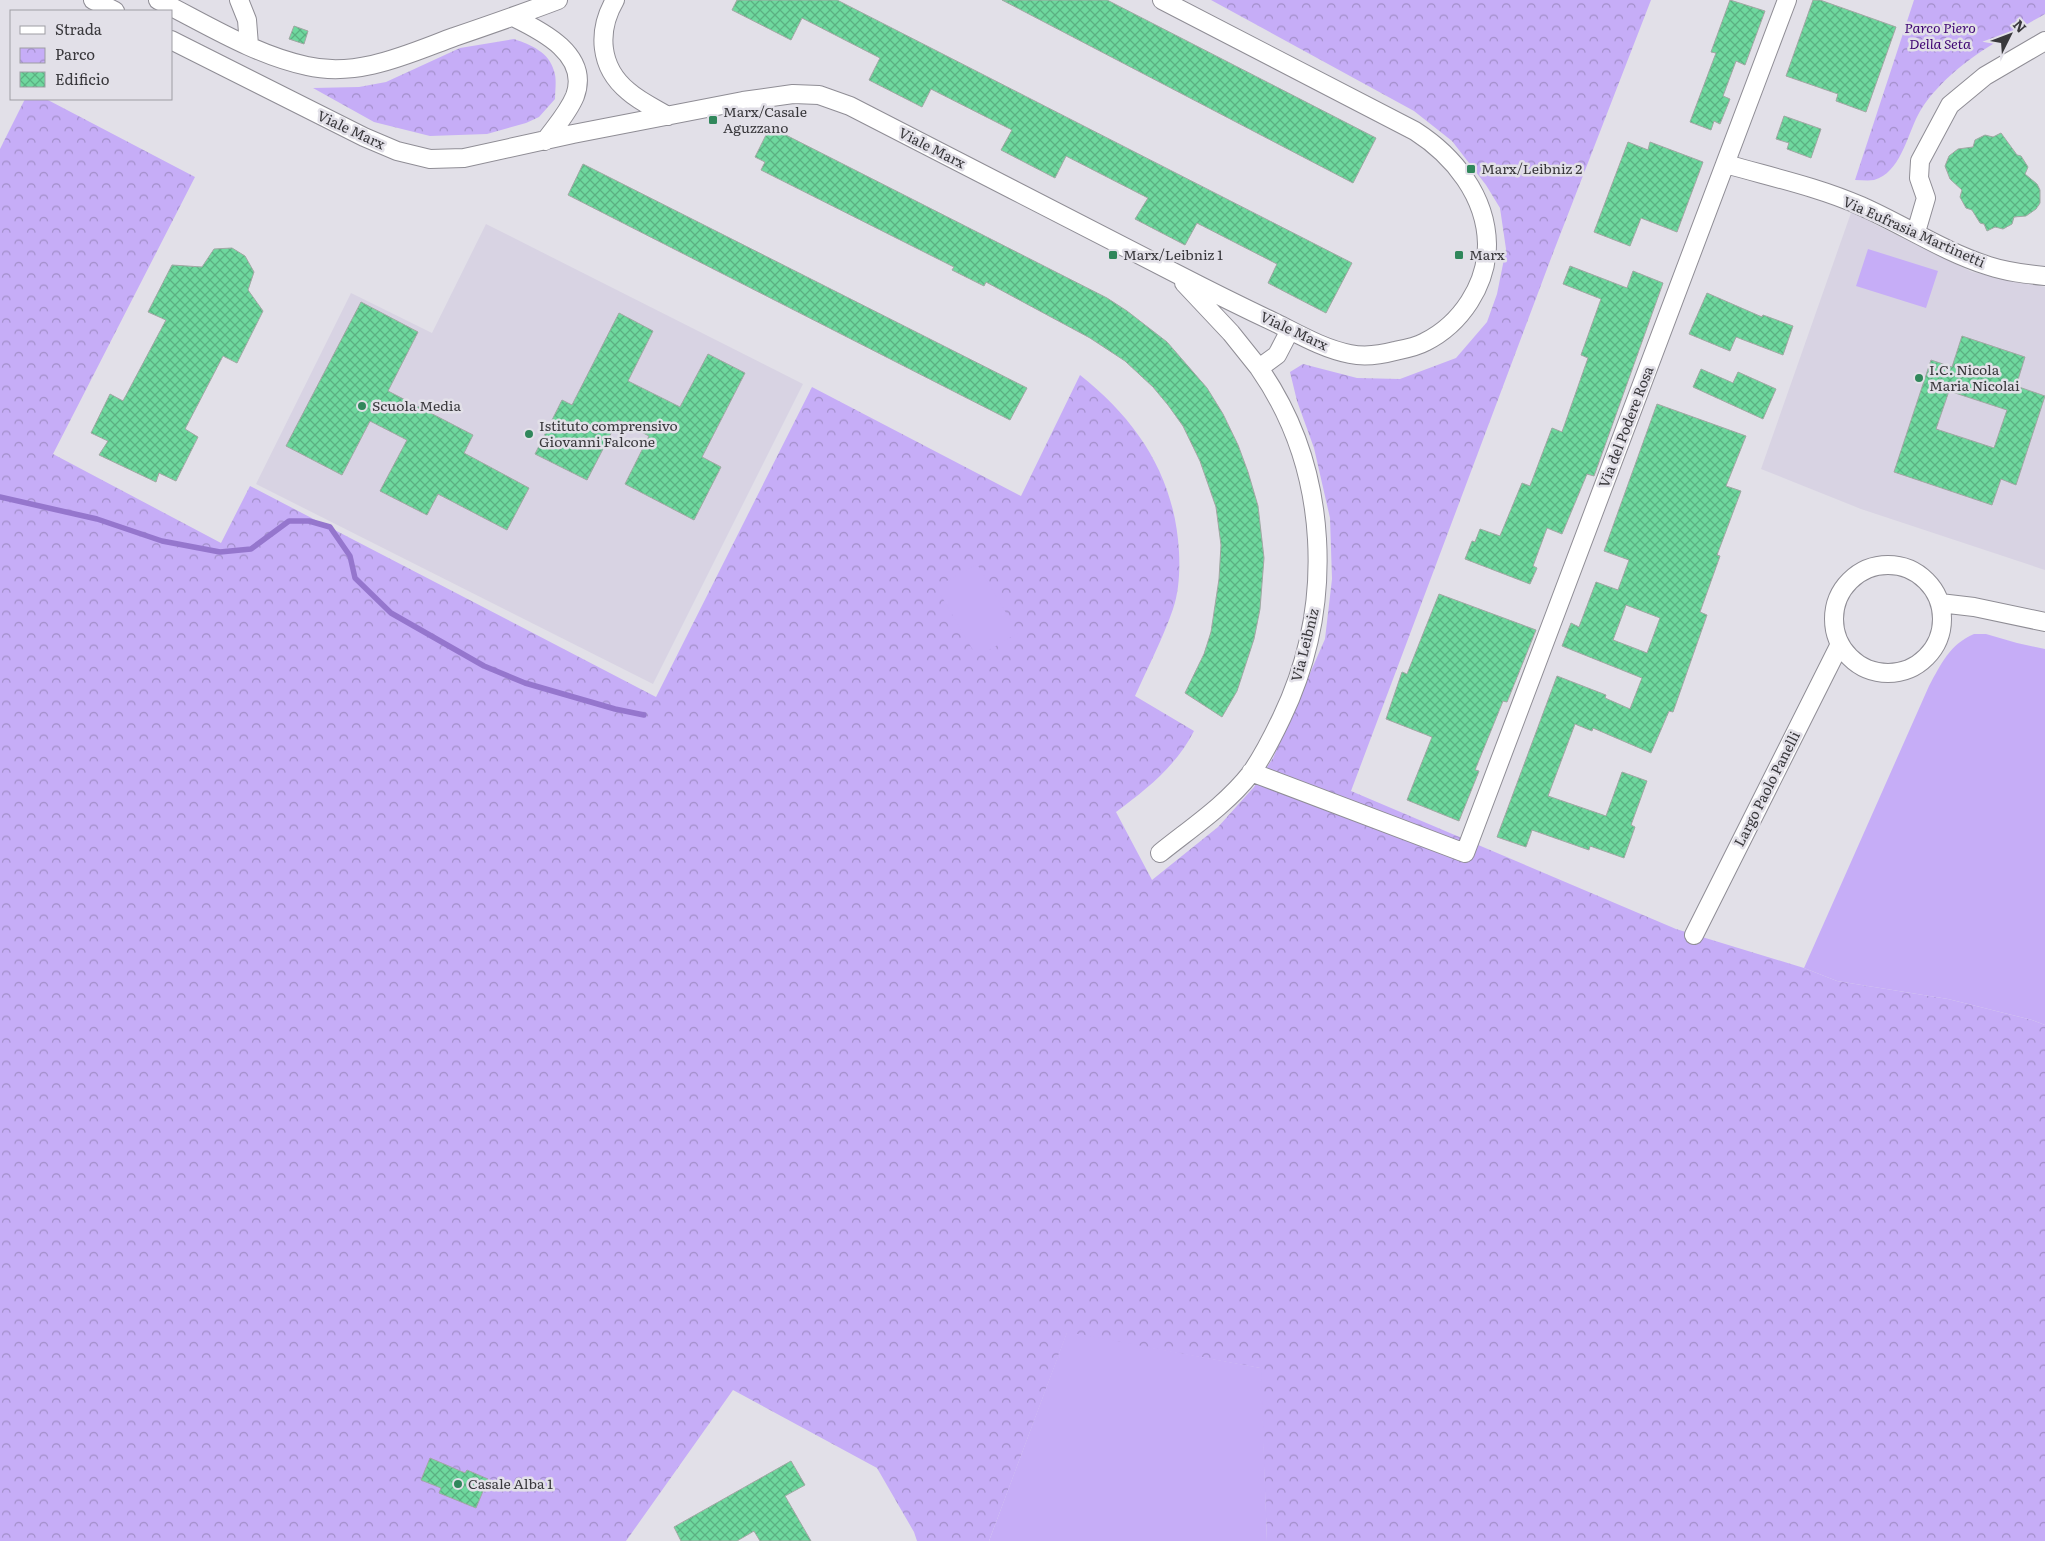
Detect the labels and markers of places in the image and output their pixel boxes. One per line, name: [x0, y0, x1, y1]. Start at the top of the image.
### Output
place label: Marx/Casale Aguzzano: [723, 101, 807, 137]
marker: Marx/Casale Aguzzano: [707, 114, 719, 126]
place label: Marx/Leibniz 2: [1481, 158, 1582, 178]
marker: Marx/Leibniz 2: [1465, 163, 1477, 175]
place label: Marx/Leibniz 1: [1123, 244, 1223, 264]
place label: Marx: [1469, 244, 1505, 264]
marker: Marx/Leibniz 1: [1107, 249, 1119, 261]
marker: Marx: [1453, 249, 1465, 261]
place label: I.C. Nicola Maria Nicolai: [1929, 359, 2020, 395]
marker: I.C. Nicola Maria Nicolai: [1913, 372, 1925, 384]
place label: Scuola Media: [372, 395, 462, 415]
marker: Scuola Media: [356, 400, 368, 412]
place label: Istituto comprensivo Giovanni Falcone: [539, 415, 678, 451]
marker: Istituto comprensivo Giovanni Falcone: [523, 428, 535, 440]
place label: Casale Alba 1: [468, 1473, 553, 1493]
marker: Casale Alba 1: [452, 1478, 464, 1490]

